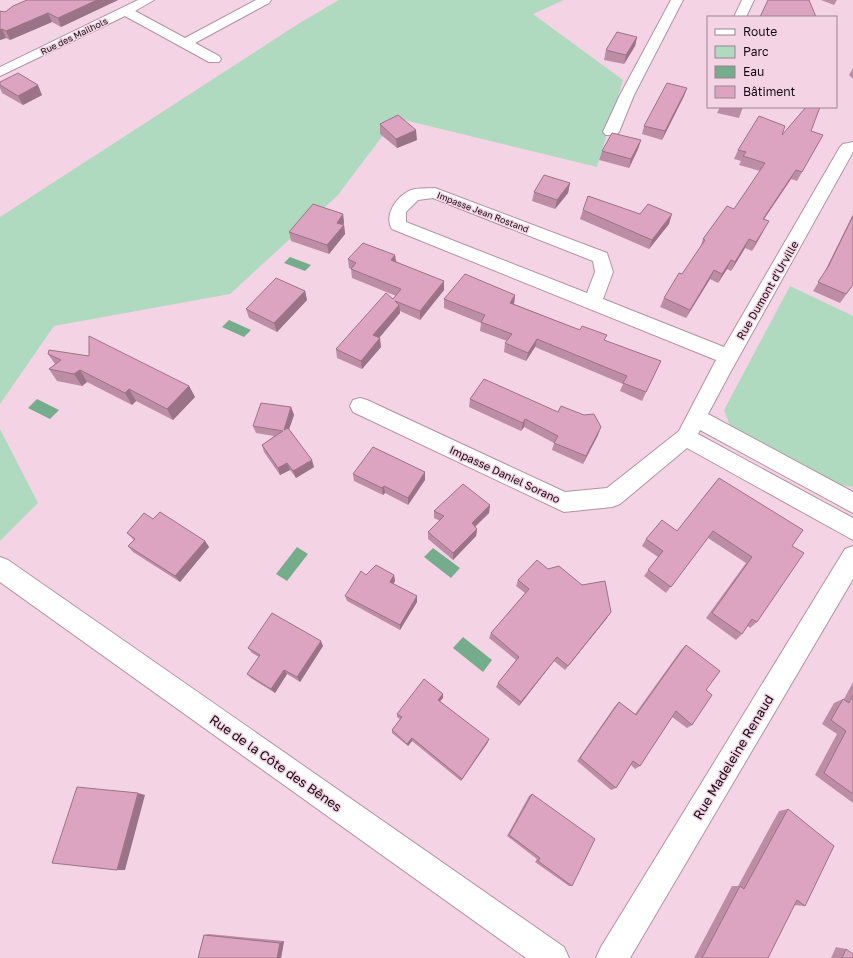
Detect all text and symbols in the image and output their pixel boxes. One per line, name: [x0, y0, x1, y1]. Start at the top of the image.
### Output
street label: Rue des Mailhols: [39, 15, 110, 57]
legend: [707, 16, 837, 108]
text: Route: [743, 24, 777, 39]
text: Parc: [743, 44, 769, 59]
text: Eau: [743, 64, 764, 79]
text: Bâtiment: [743, 84, 796, 99]
street label: Impasse Jean Rostand: [436, 189, 530, 235]
street label: Rue Dumont d'Urville: [733, 238, 801, 342]
street label: Impasse Daniel Sorano: [448, 443, 563, 506]
street label: Rue Madeleine Renaud: [689, 692, 777, 822]
street label: Rue de la Côte des Bênes: [207, 711, 345, 815]

